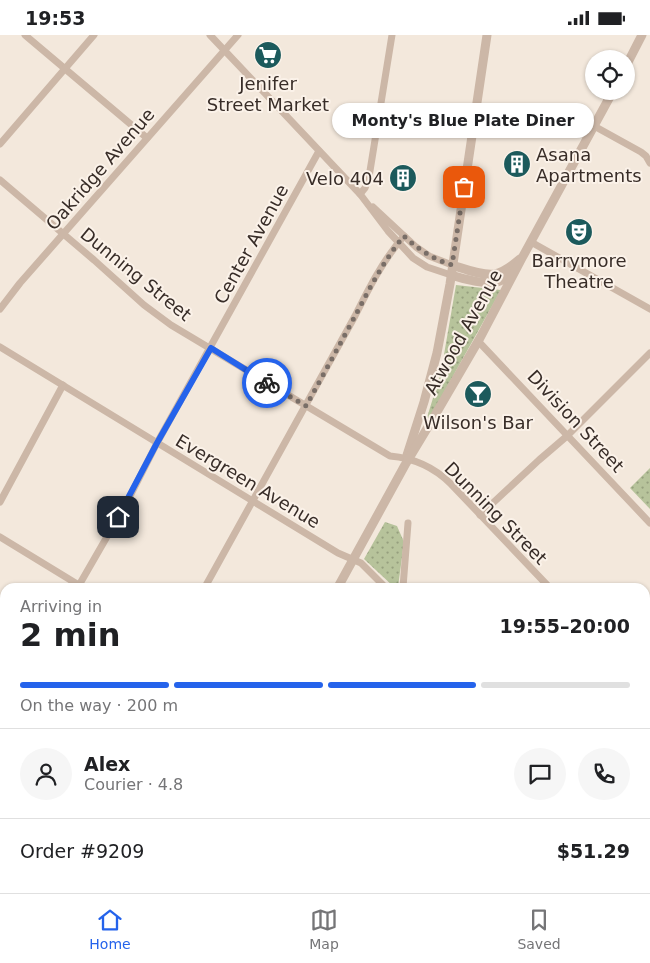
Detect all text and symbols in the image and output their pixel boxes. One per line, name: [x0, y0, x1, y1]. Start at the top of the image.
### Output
text: 19:53: [25, 7, 85, 29]
supermarket icon: Jenifer Street Market: [253, 40, 283, 70]
map controls: [585, 50, 635, 100]
button: locate: [585, 50, 635, 100]
place label: Jenifer Street Market: [207, 73, 329, 115]
callout: Monty's Blue Plate Diner: [333, 102, 595, 137]
street label: Oakridge Avenue: [41, 104, 159, 234]
text: Monty's Blue Plate Diner: [352, 111, 574, 130]
place label: Asana Apartments: [536, 144, 642, 186]
building icon: Asana Apartments: [502, 149, 532, 179]
building icon: Velo 404: [388, 163, 418, 193]
pin: [443, 166, 485, 208]
place label: Velo 404: [306, 168, 384, 189]
icon: bag: [450, 173, 478, 201]
street label: Center Avenue: [210, 181, 292, 307]
theatre icon: Barrymore Theatre: [564, 217, 594, 247]
street label: Dunning Street: [76, 223, 196, 325]
place label: Barrymore Theatre: [531, 250, 627, 292]
street label: Atwood Avenue: [420, 266, 506, 398]
courier: [242, 358, 292, 408]
street label: Division Street: [523, 366, 629, 476]
icon: bike: [253, 369, 281, 397]
bar icon: Wilson's Bar: [463, 379, 493, 409]
place label: Wilson's Bar: [423, 412, 534, 433]
street label: Evergreen Avenue: [172, 430, 324, 532]
street label: Dunning Street: [440, 457, 552, 569]
pin: [97, 496, 139, 538]
icon: home: [104, 503, 132, 531]
text: Arriving in: [20, 597, 102, 616]
text: 19:55–20:00: [500, 615, 630, 637]
text: 2 min: [20, 616, 121, 654]
text: On the way · 200 m: [20, 696, 178, 715]
button: person: [20, 748, 72, 800]
button: chat: [514, 748, 566, 800]
button: phone: [578, 748, 630, 800]
text: Alex: [84, 753, 130, 775]
text: Courier · 4.8: [84, 775, 183, 794]
text: Order #9209: [20, 840, 144, 862]
text: $51.29: [557, 840, 630, 862]
tab: Home: [89, 906, 131, 952]
tab: Map: [309, 906, 339, 952]
tab: Saved: [517, 906, 561, 952]

